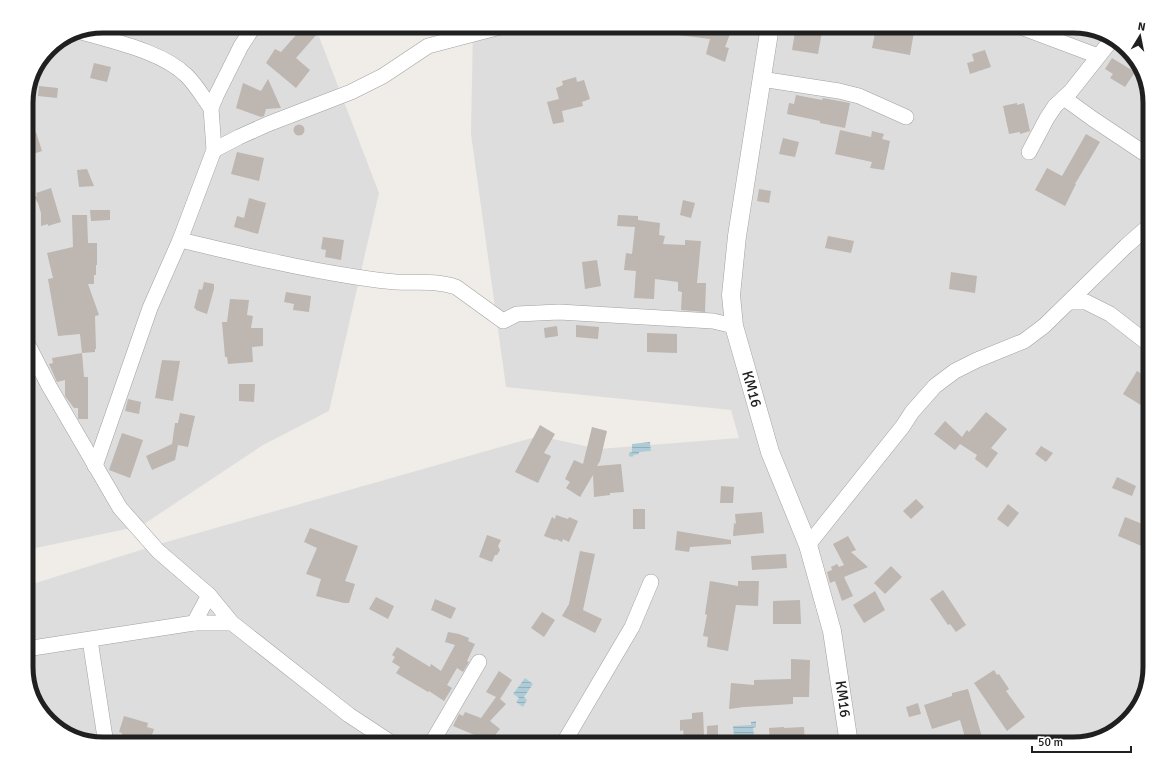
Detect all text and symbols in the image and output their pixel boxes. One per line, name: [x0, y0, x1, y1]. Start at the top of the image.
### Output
north arrow: [1120, 16, 1160, 56]
text: N: [1137, 20, 1147, 34]
street label: KM16: [738, 369, 766, 409]
street label: KM16: [831, 679, 855, 719]
scale bar: [1032, 728, 1131, 754]
text: 50 m: [1038, 735, 1063, 750]

